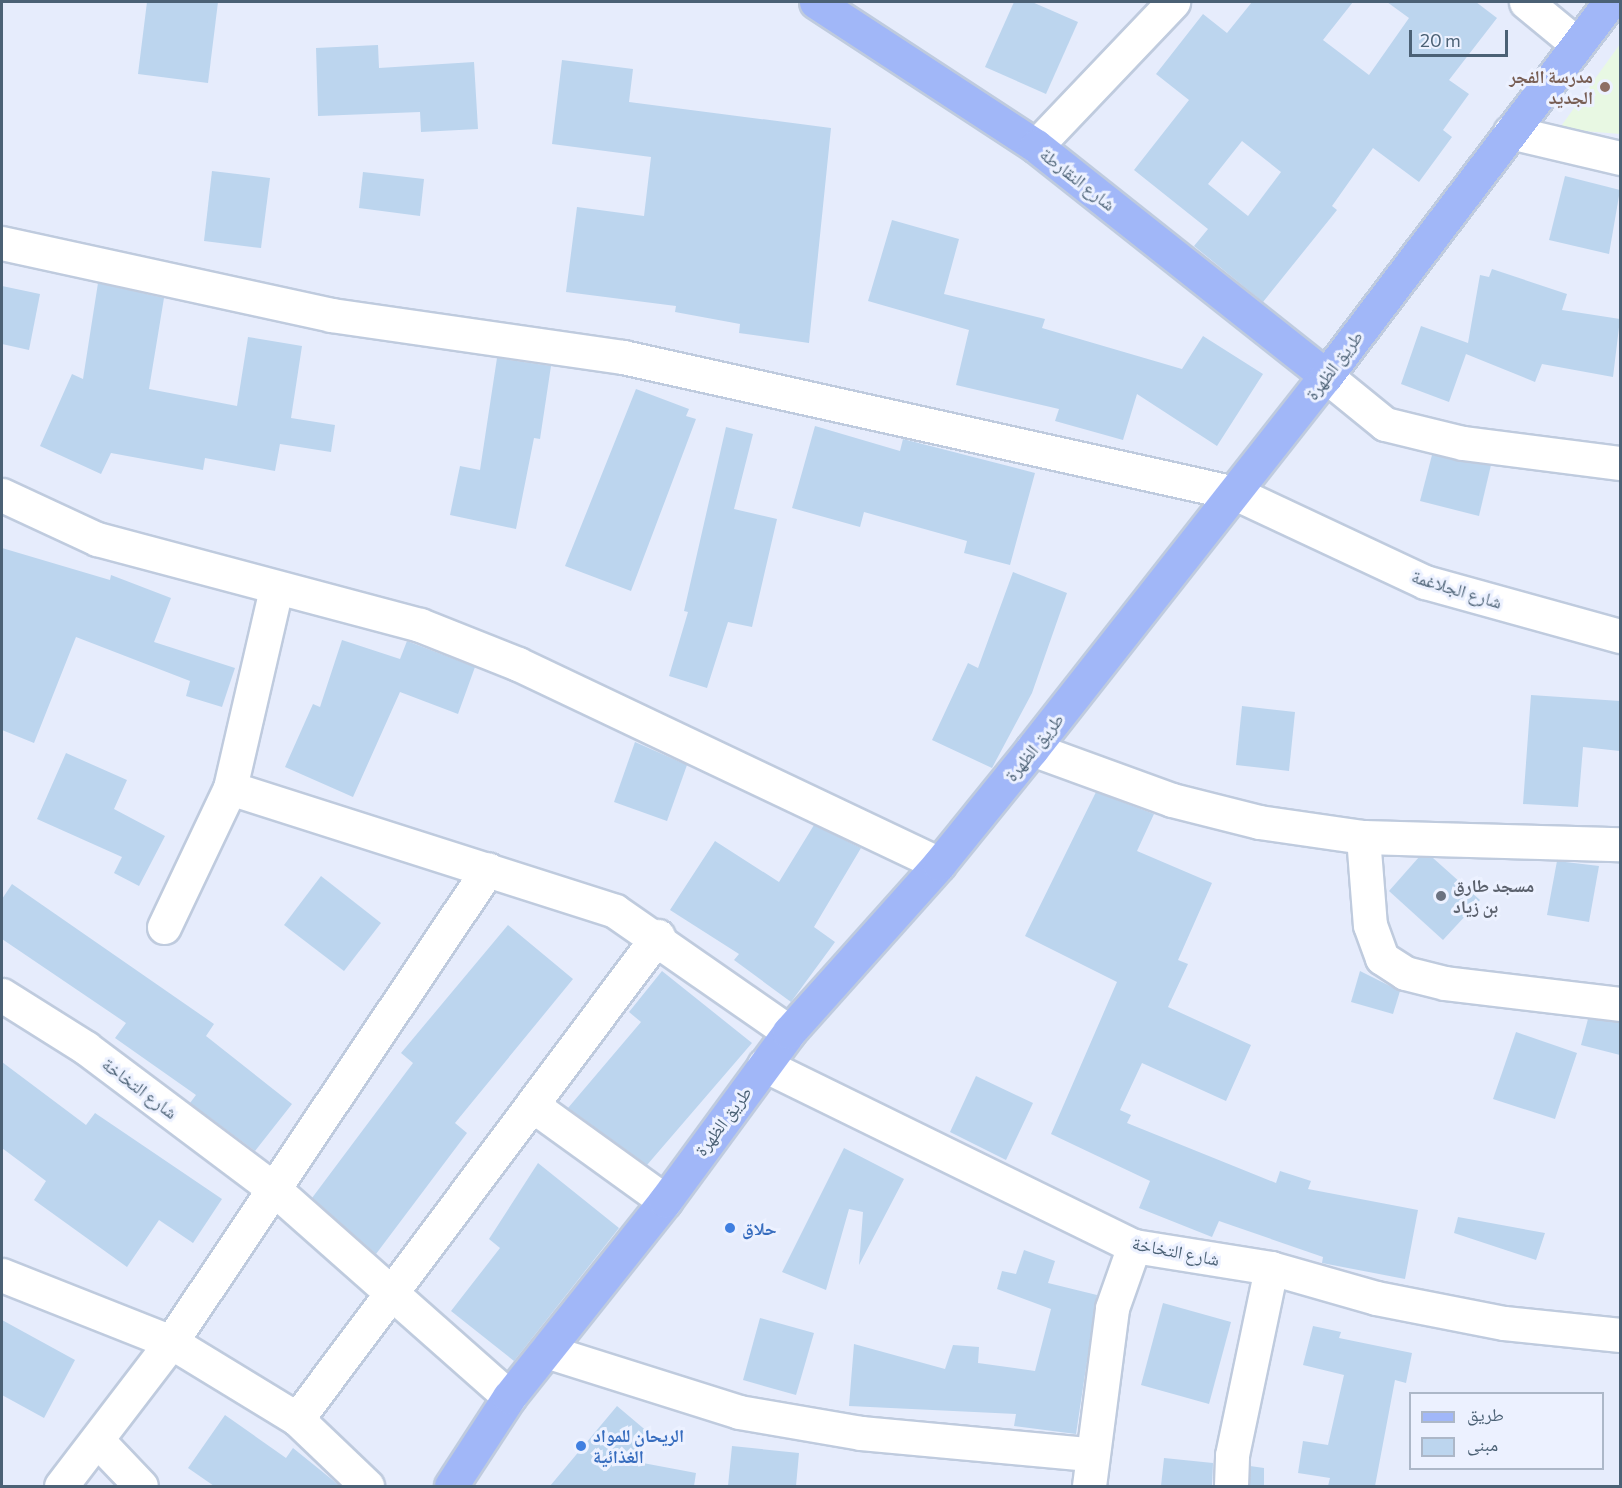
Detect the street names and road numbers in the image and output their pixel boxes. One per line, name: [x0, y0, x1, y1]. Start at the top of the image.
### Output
street label: شارع النقارطة: [1036, 143, 1120, 215]
street label: طريق الظهرة: [1301, 326, 1367, 404]
street label: شارع الجلاغمة: [1409, 565, 1505, 613]
street label: طريق الظهرة: [1000, 709, 1068, 785]
street label: شارع التخاخة: [98, 1053, 182, 1123]
street label: طريق الظهرة: [690, 1082, 756, 1160]
street label: شارع التخاخة: [1131, 1232, 1221, 1270]

